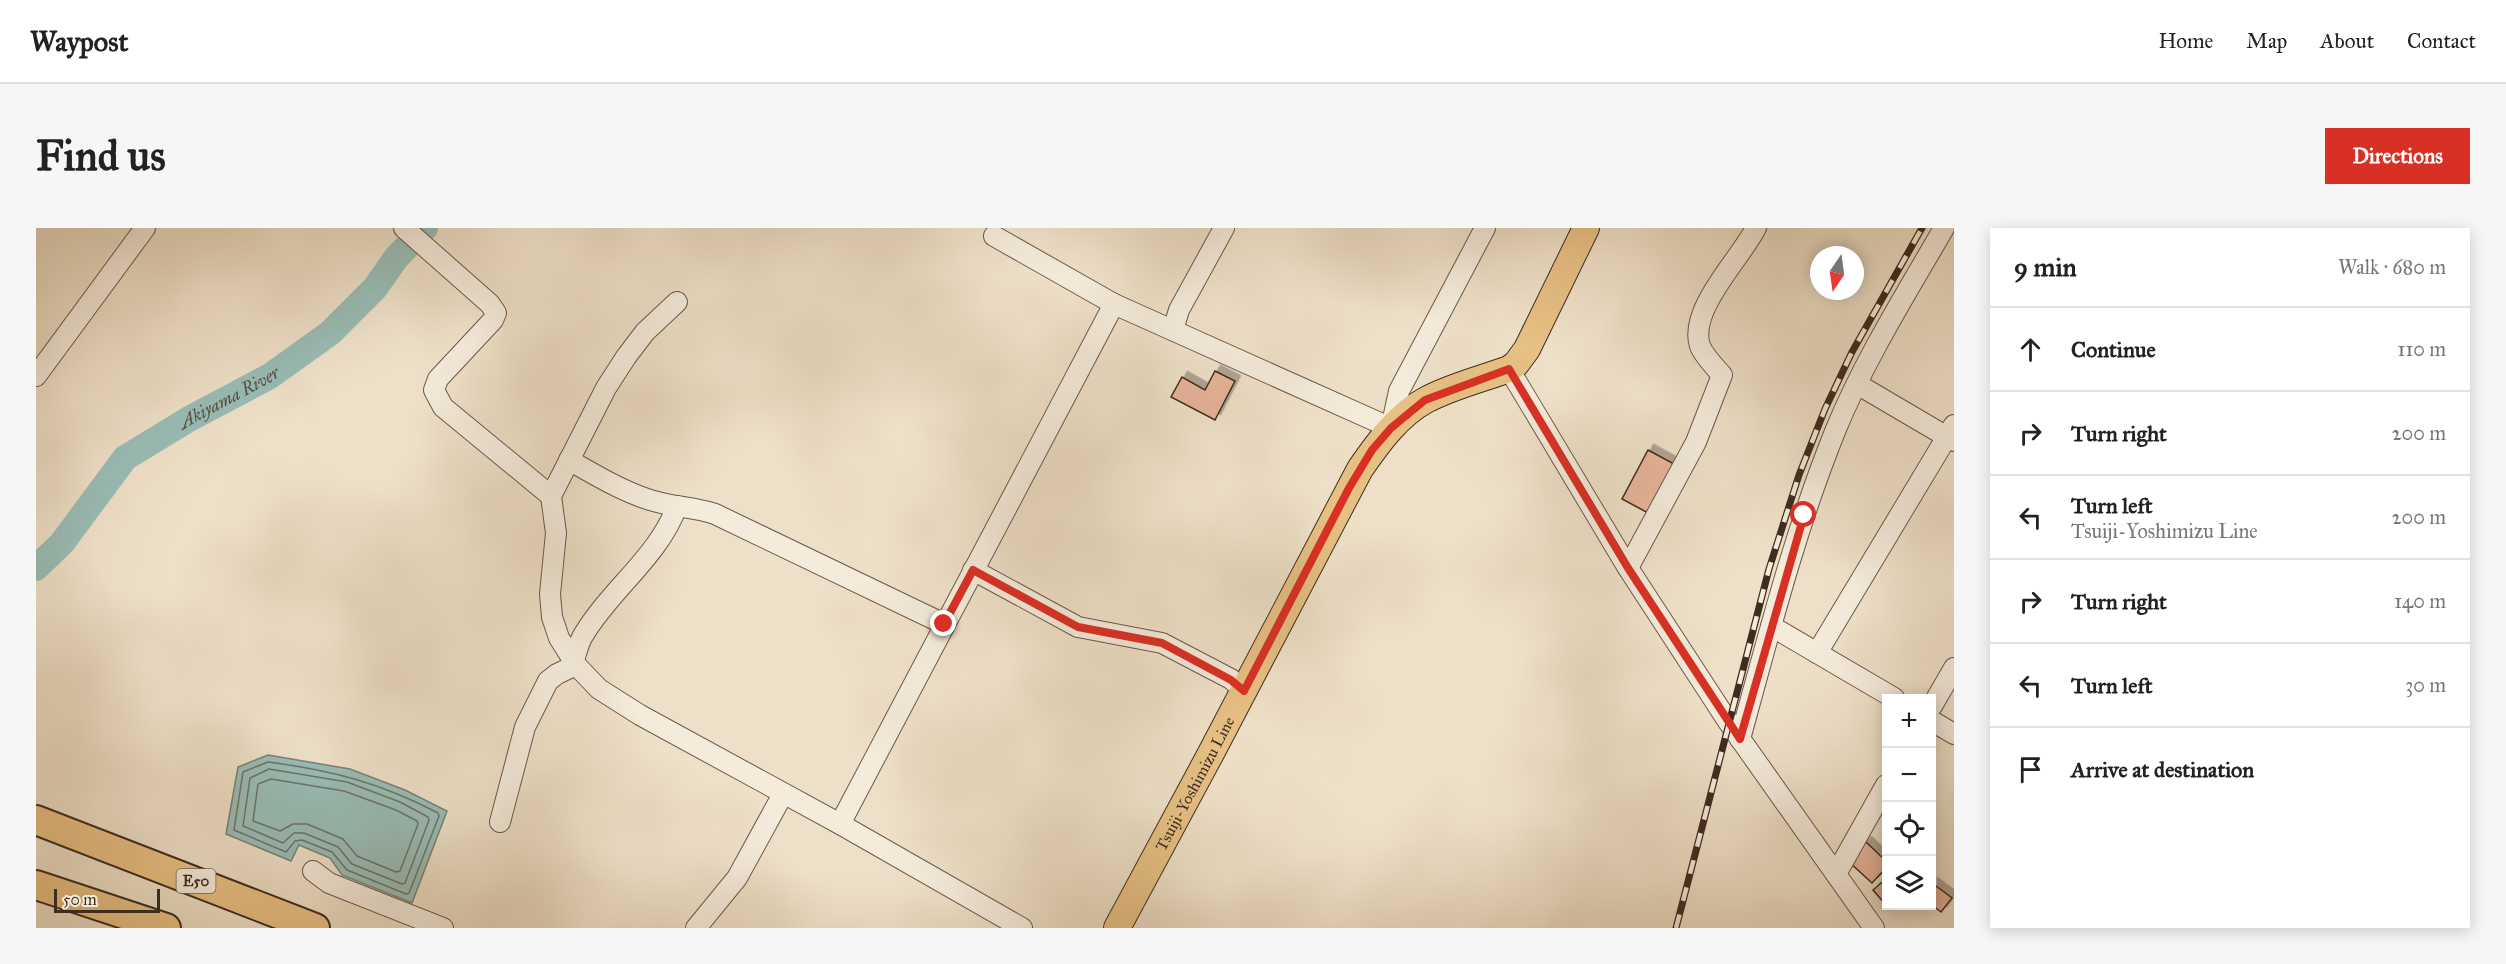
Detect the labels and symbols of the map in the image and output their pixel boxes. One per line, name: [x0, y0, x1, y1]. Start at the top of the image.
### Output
north arrow: [1810, 246, 1864, 300]
water label: Akiyama River: [172, 361, 285, 435]
route start: [1790, 501, 1816, 527]
route end: [930, 610, 956, 636]
street label: Tsuiji-Yoshimizu Line: [1151, 713, 1239, 854]
road number: E50: [176, 869, 216, 893]
scale bar: [54, 886, 160, 914]

